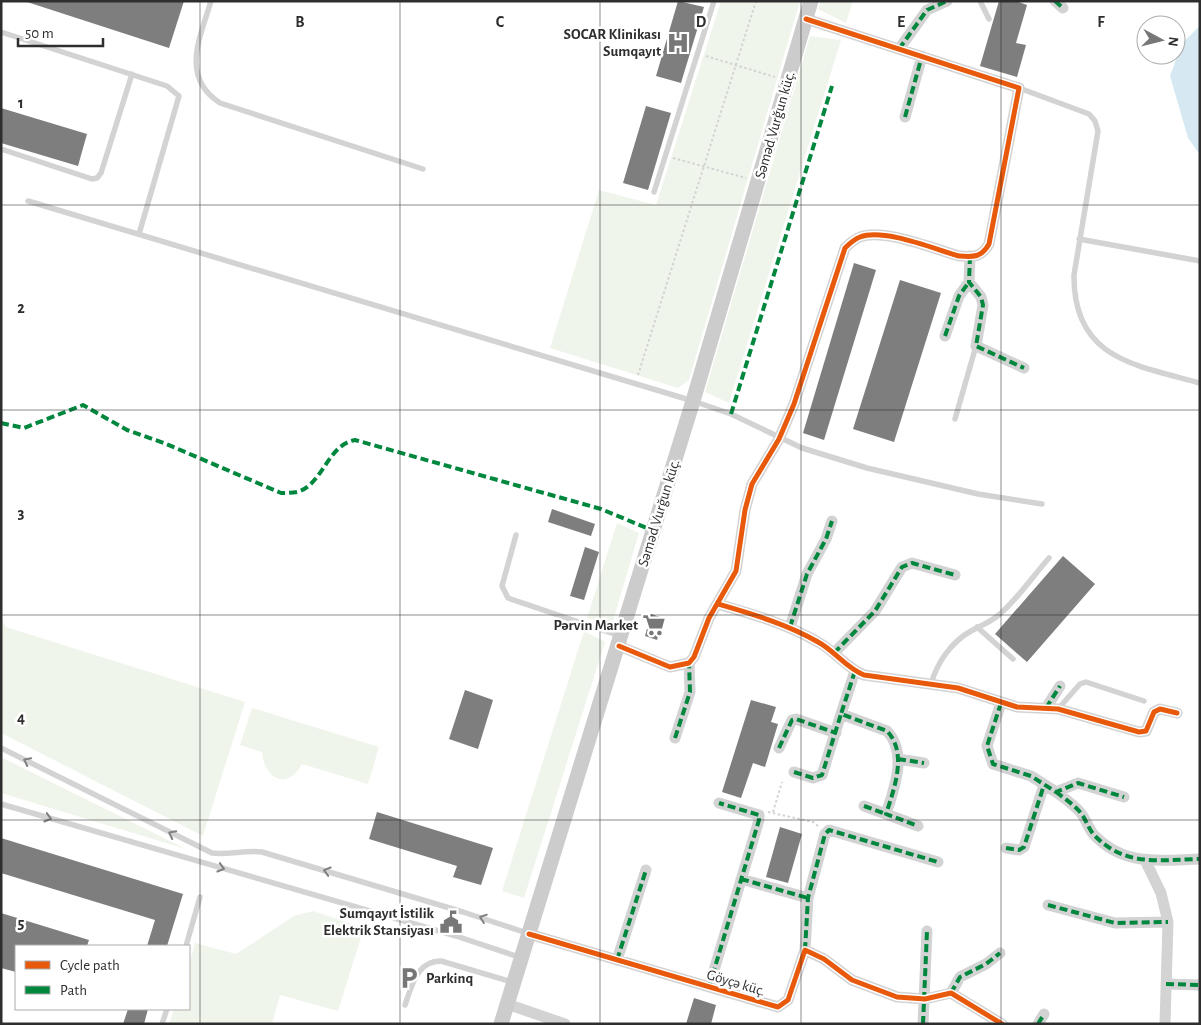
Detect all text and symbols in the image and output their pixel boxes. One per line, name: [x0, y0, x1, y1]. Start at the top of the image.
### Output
text: B: [295, 14, 305, 30]
text: C: [496, 14, 505, 30]
text: D: [696, 14, 707, 30]
text: E: [897, 14, 905, 30]
text: F: [1097, 14, 1105, 30]
scale bar: [18, 15, 102, 47]
north arrow: [1136, 15, 1186, 65]
text: 50 m: [25, 26, 54, 41]
place label: SOCAR Klinikası Sumqayıt: [564, 27, 661, 59]
hospital icon: SOCAR Klinikası Sumqayıt: [665, 30, 691, 56]
text: N: [1165, 36, 1180, 47]
street label: Səməd Vurğun küç.: [752, 70, 798, 180]
text: 1: [18, 95, 24, 111]
text: 2: [17, 300, 25, 316]
street label: Səməd Vurğun küç.: [636, 458, 682, 568]
text: 3: [18, 505, 25, 521]
supermarket icon: Pərvin Market: [641, 612, 667, 638]
place label: Pərvin Market: [554, 618, 638, 633]
text: 4: [17, 710, 25, 726]
one-way arrow: [23, 757, 32, 767]
one-way arrow: [43, 812, 52, 822]
one-way arrow: [168, 830, 177, 840]
one-way arrow: [216, 862, 225, 872]
one-way arrow: [324, 867, 332, 877]
place label: Sumqayıt İstilik Elektrik Stansiyası: [323, 905, 435, 938]
public building icon: Sumqayıt İstilik Elektrik Stansiyası: [438, 909, 464, 935]
one-way arrow: [479, 914, 488, 924]
text: 5: [18, 915, 25, 931]
legend: [15, 945, 190, 1010]
text: Cycle path: [60, 958, 120, 973]
parking icon: Parkinq: [396, 965, 422, 991]
street label: Göyçə küç.: [705, 967, 767, 999]
place label: Parkinq: [426, 971, 473, 986]
text: Path: [60, 983, 87, 998]

